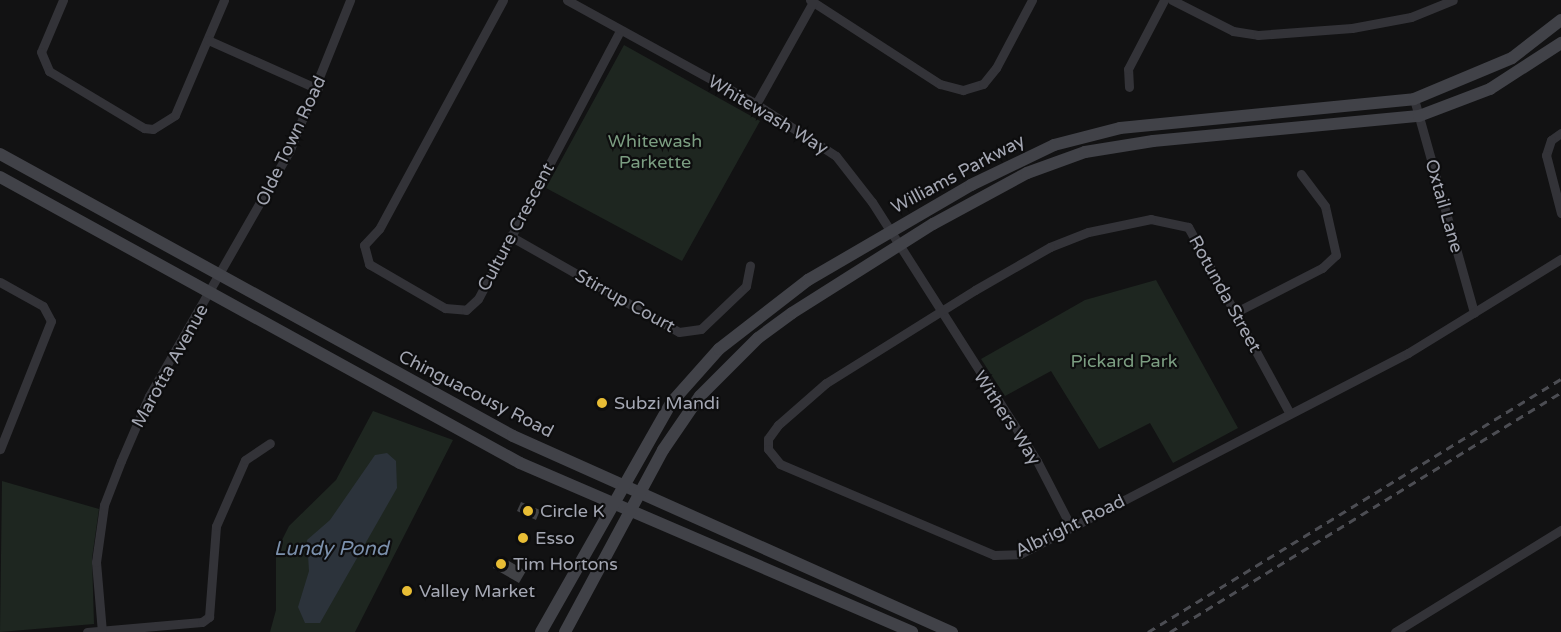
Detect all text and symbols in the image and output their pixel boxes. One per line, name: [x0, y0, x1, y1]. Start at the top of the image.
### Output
street label: Whitewash Way: [704, 71, 832, 159]
street label: Olde Town Road: [251, 73, 331, 209]
street label: Williams Parkway: [888, 130, 1028, 218]
park label: Whitewash Parkette: [608, 131, 702, 174]
street label: Oxtail Lane: [1420, 157, 1468, 255]
street label: Culture Crescent: [473, 159, 559, 295]
street label: Rotunda Street: [1184, 232, 1266, 356]
street label: Stirrup Court: [571, 265, 679, 337]
street label: Marotta Avenue: [127, 300, 213, 432]
street label: Chinguacousy Road: [395, 346, 557, 442]
park label: Pickard Park: [1071, 350, 1177, 372]
street label: Withers Way: [969, 367, 1045, 469]
place label: Subzi Mandi: [614, 392, 720, 414]
marker: Subzi Mandi: [595, 396, 609, 410]
street label: Albright Road: [1012, 490, 1128, 562]
place label: Circle K: [540, 500, 605, 522]
marker: Circle K: [521, 504, 535, 518]
place label: Esso: [535, 527, 575, 549]
marker: Esso: [516, 531, 530, 545]
water label: Lundy Pond: [274, 537, 388, 561]
place label: Tim Hortons: [513, 553, 618, 575]
marker: Tim Hortons: [494, 557, 508, 571]
place label: Valley Market: [419, 580, 535, 602]
marker: Valley Market: [400, 584, 414, 598]

